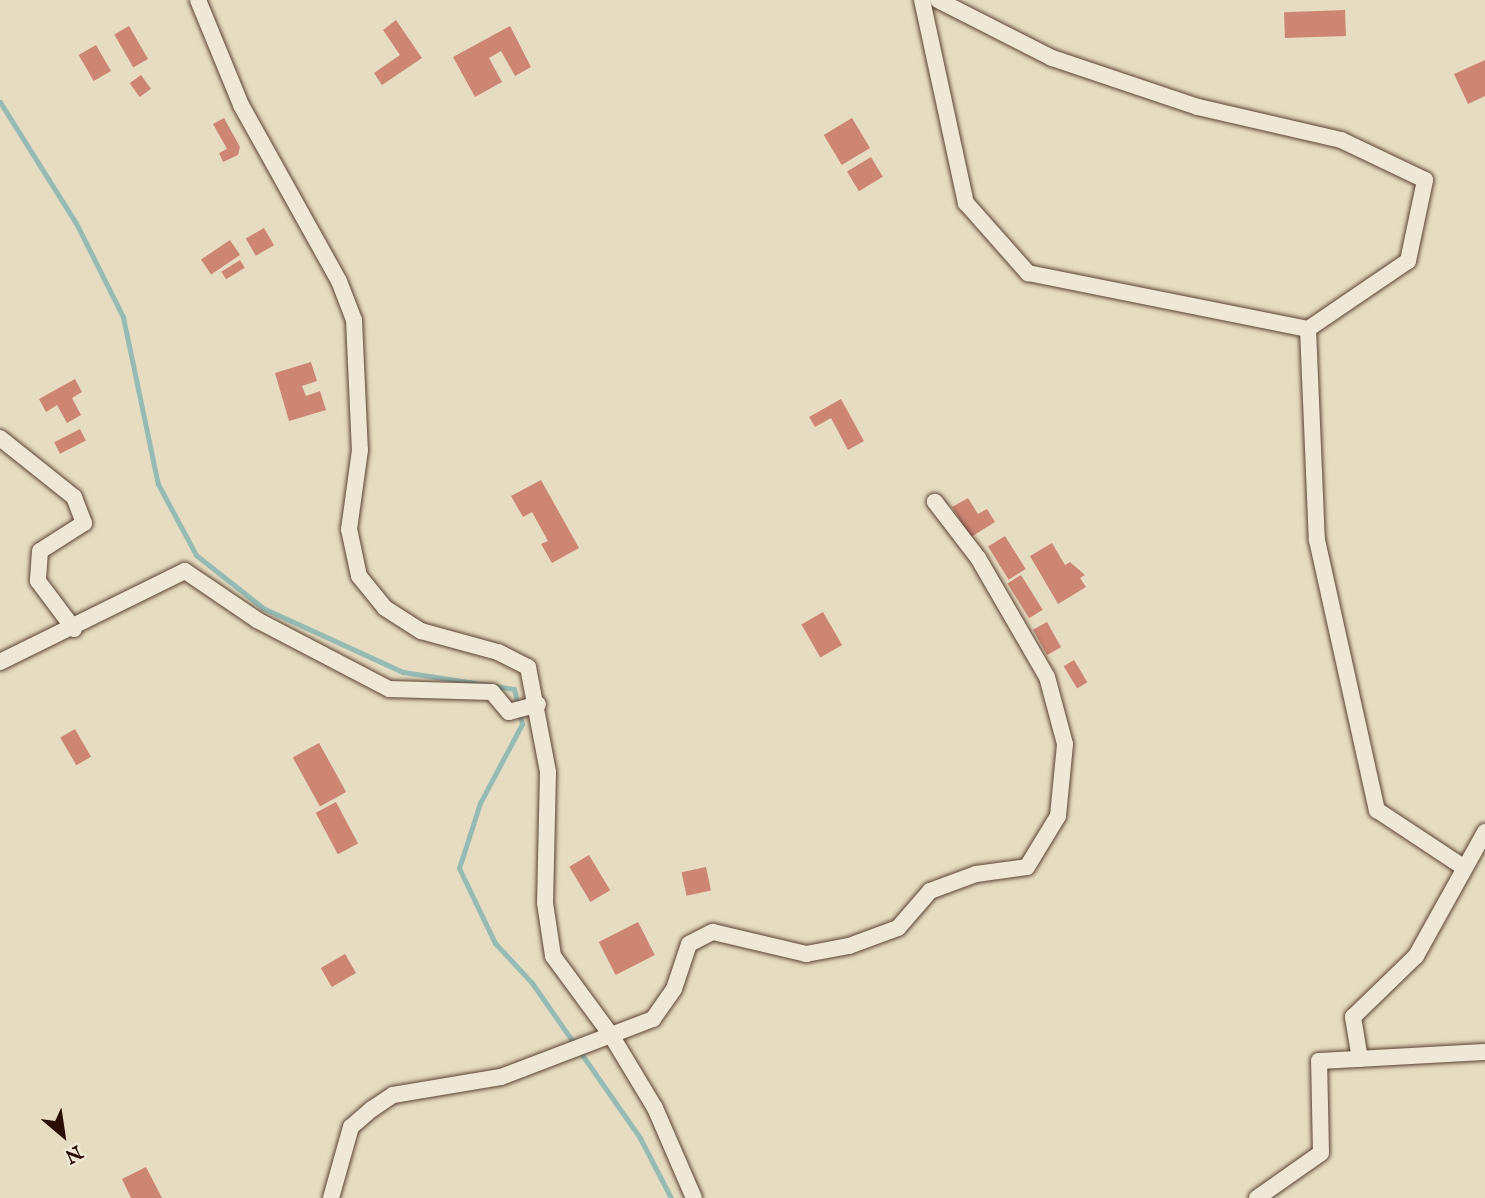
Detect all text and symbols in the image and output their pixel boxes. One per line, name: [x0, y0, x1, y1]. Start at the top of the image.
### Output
north arrow: [28, 1100, 98, 1170]
text: N: [60, 1139, 86, 1168]

